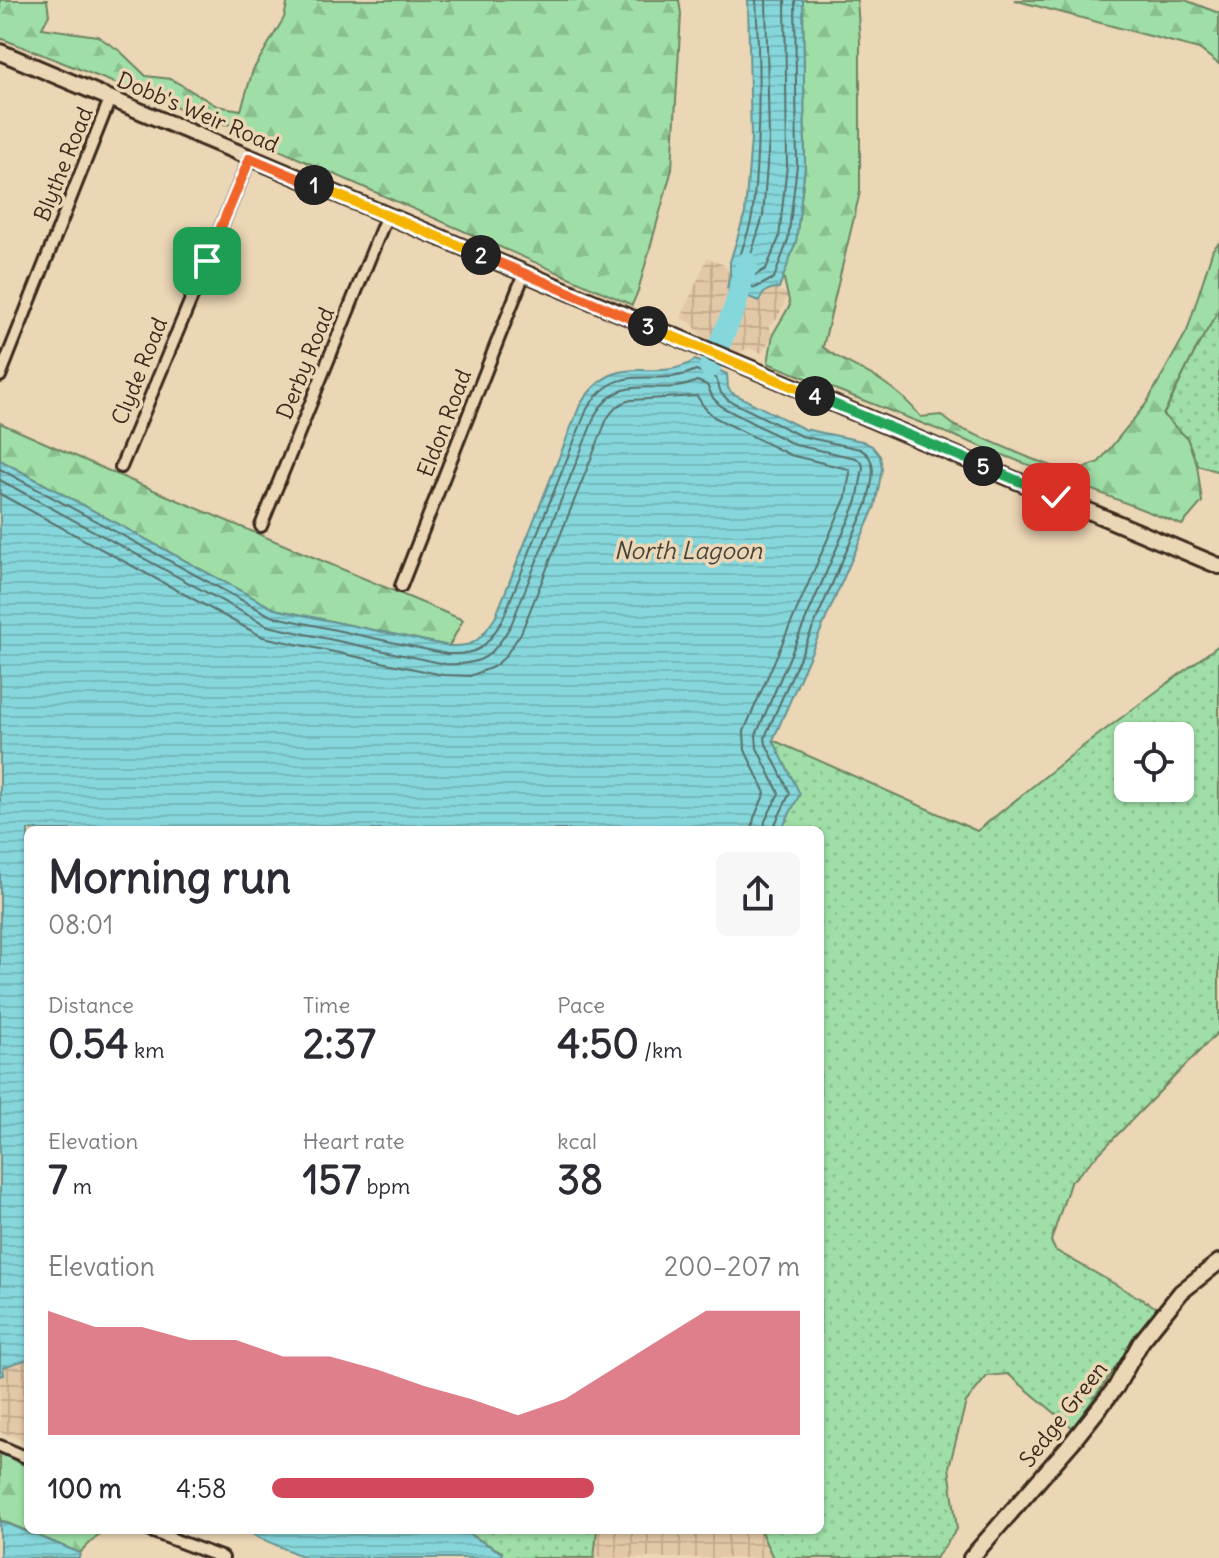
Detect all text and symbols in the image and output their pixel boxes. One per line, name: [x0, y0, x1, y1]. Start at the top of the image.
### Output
street label: Dobb's Weir Road: [113, 65, 283, 159]
street label: Blythe Road: [27, 103, 99, 225]
pin: 1: [294, 165, 334, 205]
text: 1: [310, 171, 318, 199]
pin: [173, 227, 241, 295]
pin: 2: [461, 235, 501, 275]
icon: arrive: [185, 239, 229, 283]
text: 2: [475, 241, 487, 269]
street label: Derby Road: [270, 303, 340, 423]
pin: 3: [628, 306, 668, 346]
text: 3: [642, 312, 654, 340]
street label: Clyde Road: [105, 313, 173, 429]
street label: Eldon Road: [411, 365, 477, 481]
pin: 4: [795, 376, 835, 416]
text: 4: [809, 382, 821, 410]
pin: 5: [963, 446, 1003, 486]
text: 5: [977, 452, 989, 480]
pin: [1022, 463, 1090, 531]
icon: check: [1034, 475, 1078, 519]
water label: North Lagoon: [614, 535, 763, 565]
map controls: [1114, 722, 1194, 802]
button: locate: [1114, 722, 1194, 802]
text: Morning run: [48, 850, 291, 905]
button: share: [716, 852, 800, 936]
text: 08:01: [48, 908, 113, 941]
text: Distance: [48, 991, 134, 1019]
text: Time: [303, 991, 350, 1019]
text: Pace: [557, 991, 605, 1019]
text: 0.54: [48, 1019, 129, 1069]
text: 2:37: [303, 1019, 376, 1069]
text: 4:50: [557, 1019, 639, 1069]
text: km: [129, 1036, 165, 1064]
text: /km: [639, 1036, 683, 1064]
text: Elevation: [48, 1127, 138, 1155]
text: Heart rate: [303, 1127, 405, 1155]
text: kcal: [557, 1127, 597, 1155]
text: 7: [48, 1155, 68, 1205]
text: 157: [303, 1155, 361, 1205]
text: 38: [557, 1155, 603, 1205]
text: m: [68, 1172, 92, 1200]
text: bpm: [361, 1172, 410, 1200]
text: Elevation: [48, 1250, 155, 1283]
text: 200–207 m: [664, 1250, 800, 1283]
street label: Sedge Green: [1013, 1355, 1113, 1473]
text: 100 m: [48, 1472, 122, 1505]
text: 4:58: [176, 1472, 227, 1505]

